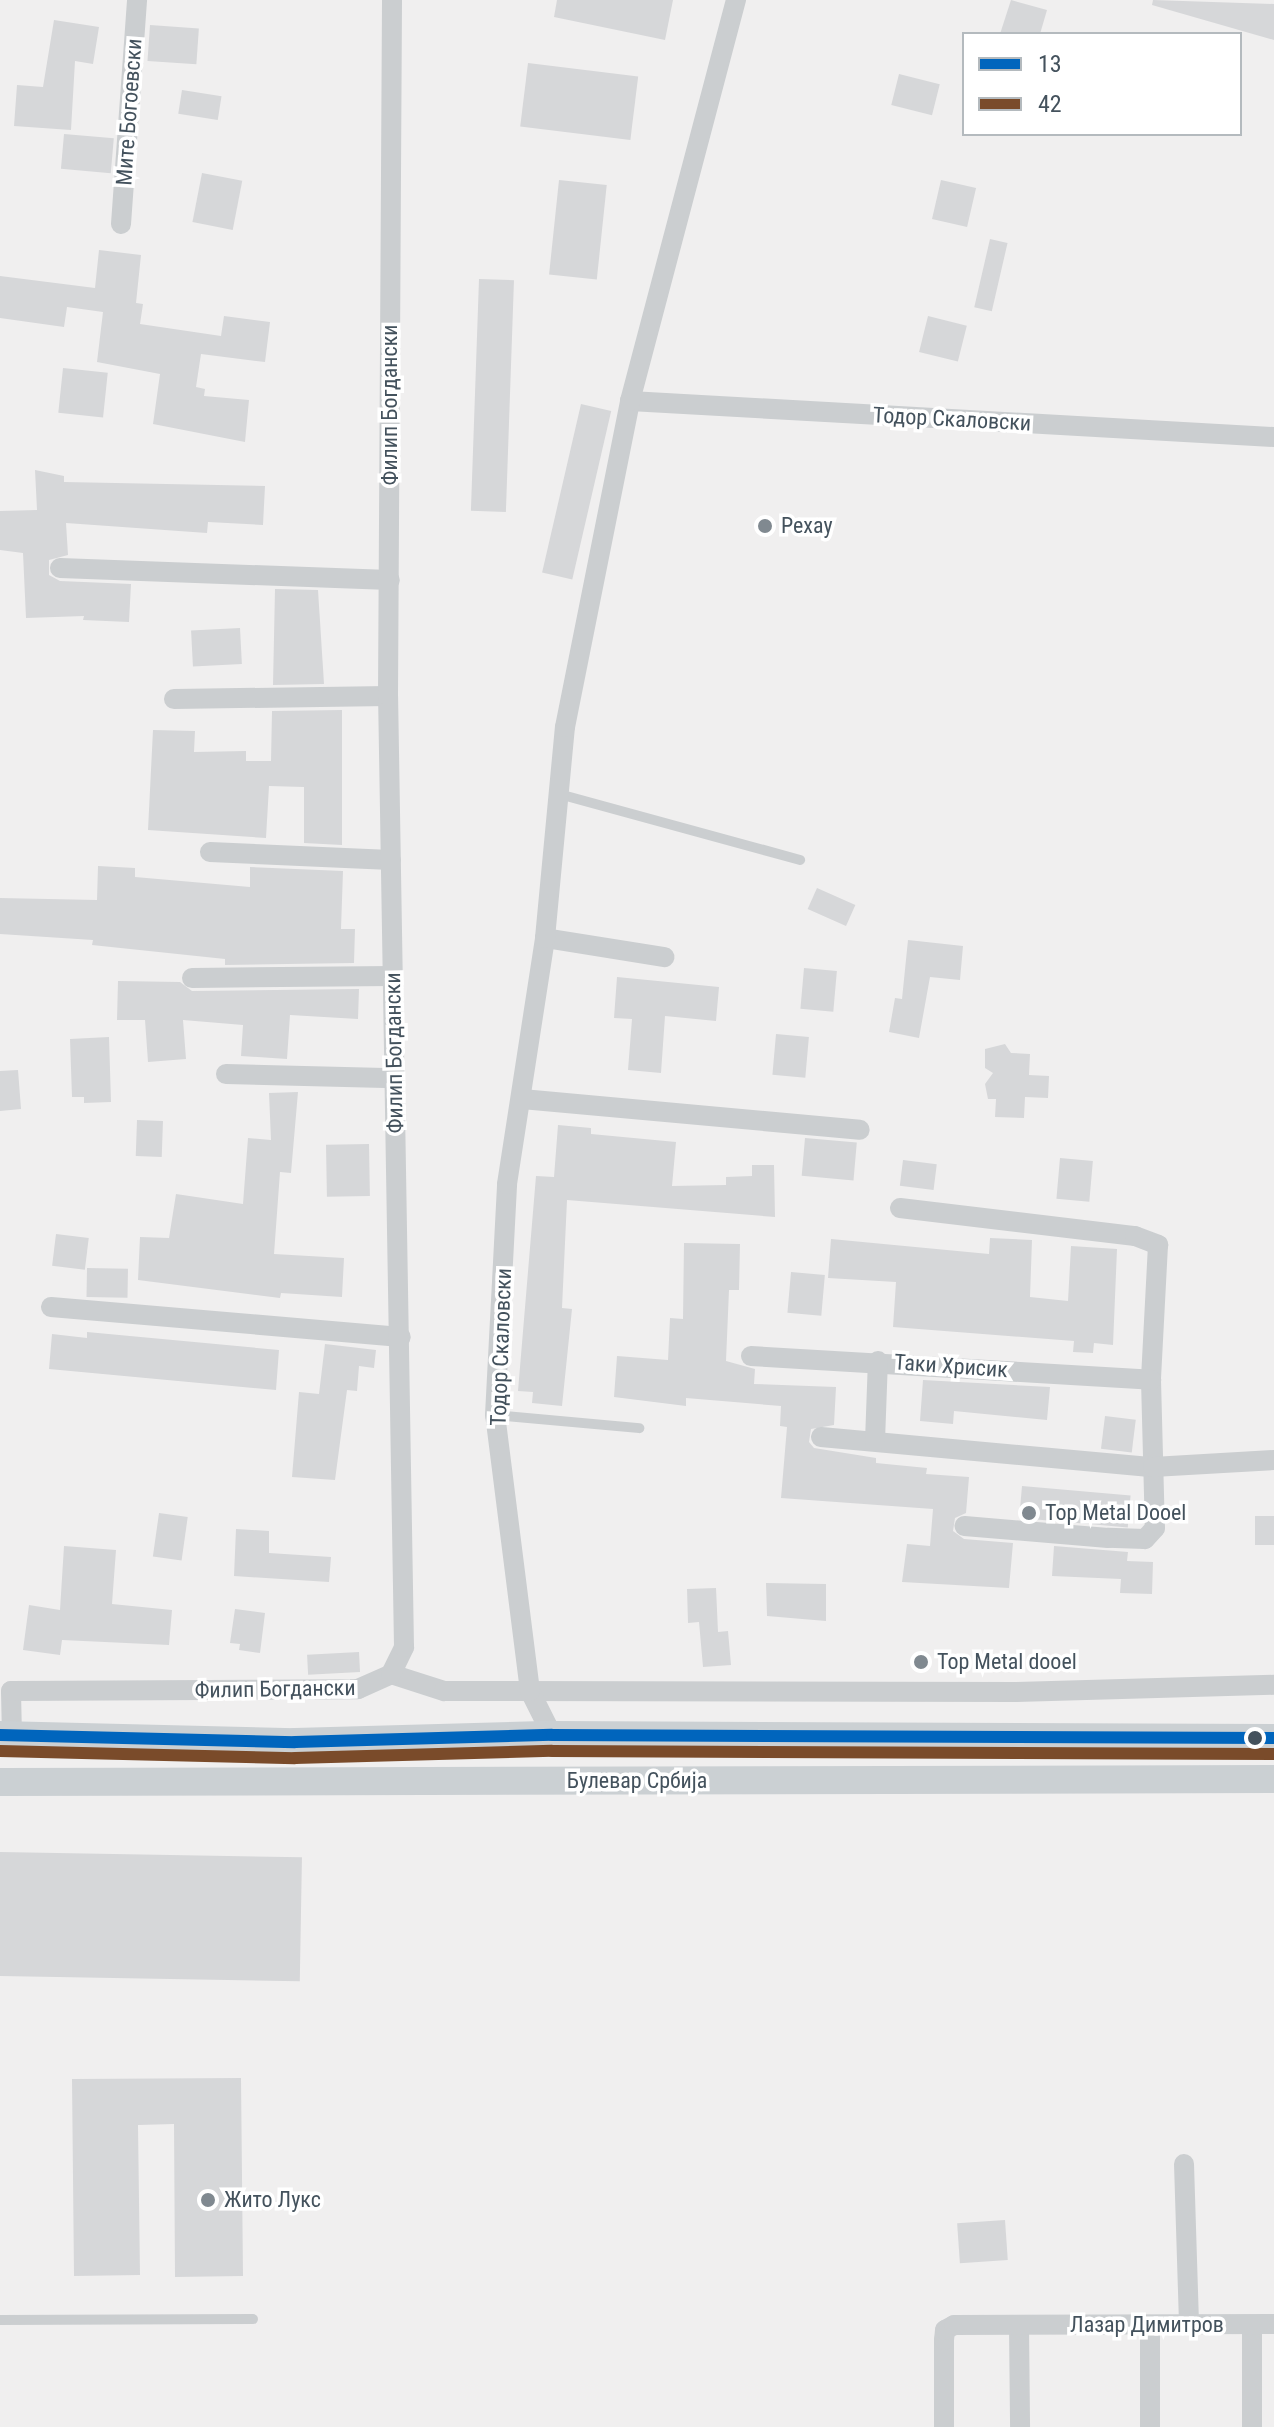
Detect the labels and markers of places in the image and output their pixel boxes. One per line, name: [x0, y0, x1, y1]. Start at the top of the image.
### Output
place label: Рехау: [781, 513, 833, 539]
marker: Рехау: [756, 517, 774, 535]
place label: Top Metal Dooel: [1045, 1500, 1186, 1526]
marker: Top Metal Dooel: [1020, 1504, 1038, 1522]
place label: Top Metal dooel: [937, 1649, 1077, 1675]
marker: Top Metal dooel: [912, 1653, 930, 1671]
unlabelled marker: [1247, 1730, 1263, 1746]
place label: Жито Лукс: [224, 2187, 321, 2213]
marker: Жито Лукс: [199, 2191, 217, 2209]

